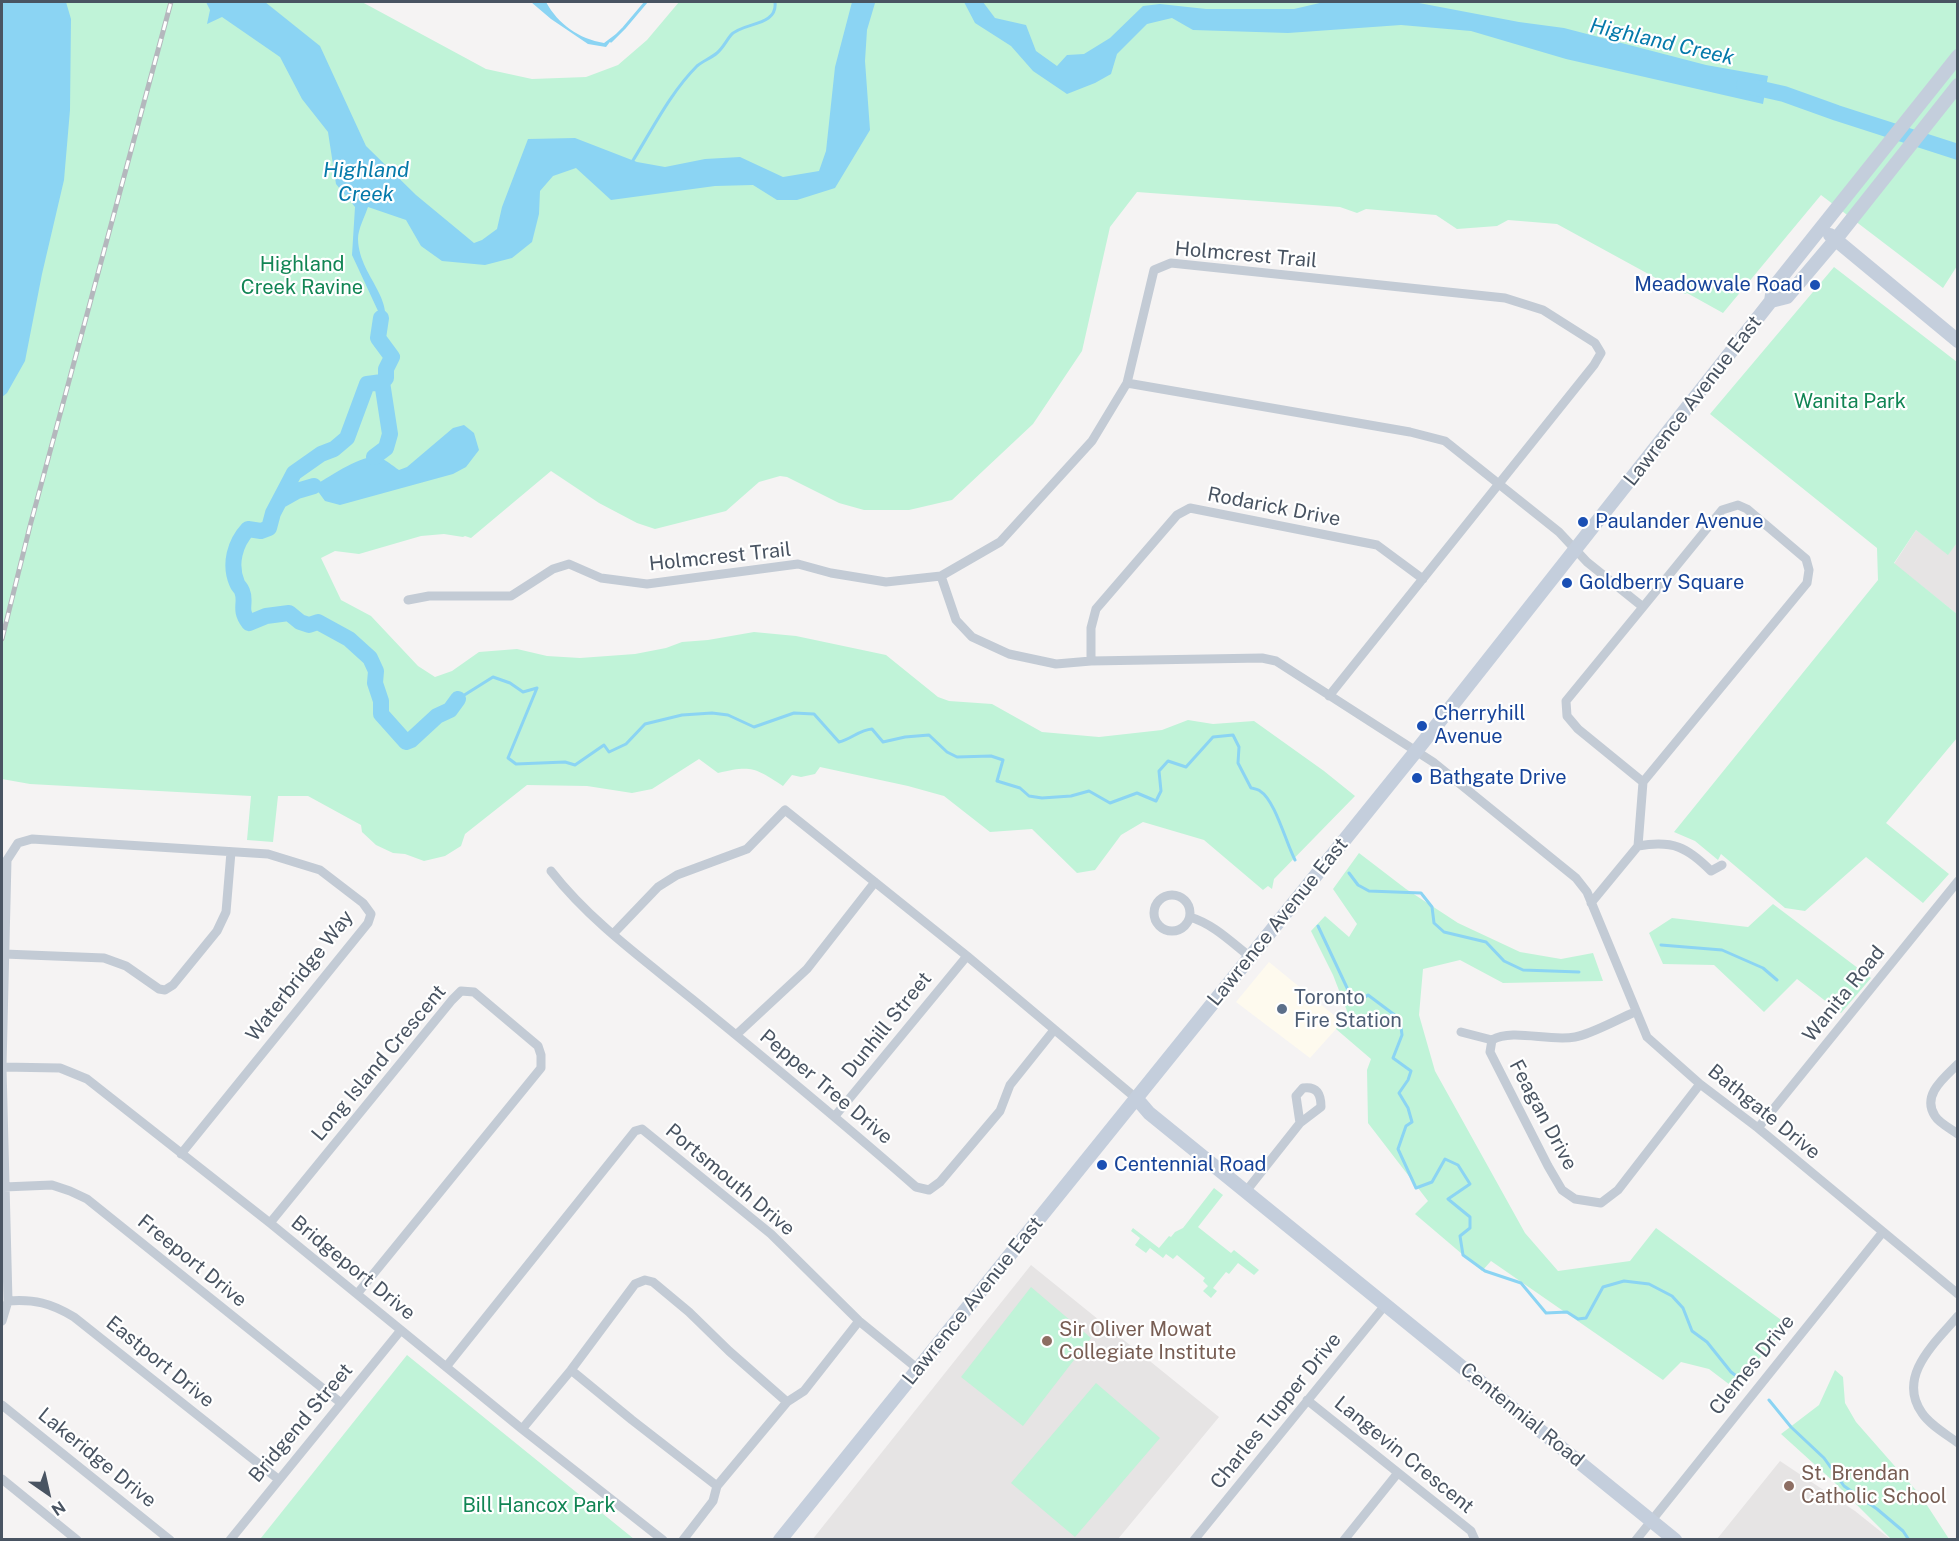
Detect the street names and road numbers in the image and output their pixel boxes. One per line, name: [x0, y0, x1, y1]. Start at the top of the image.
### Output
street label: Holmcrest Trail: [1174, 237, 1318, 273]
street label: Lawrence Avenue East: [1619, 311, 1767, 491]
street label: Rodarick Drive: [1205, 482, 1343, 532]
street label: Holmcrest Trail: [648, 538, 792, 576]
street label: Lawrence Avenue East: [1203, 833, 1353, 1011]
street label: Waterbridge Way: [241, 906, 359, 1046]
street label: Wanita Road: [1798, 941, 1890, 1047]
street label: Dunhill Street: [837, 967, 937, 1083]
street label: Long Island Crescent: [307, 980, 451, 1146]
street label: Pepper Tree Drive: [755, 1024, 897, 1150]
street label: Feagan Drive: [1504, 1056, 1582, 1174]
street label: Bathgate Drive: [1703, 1059, 1825, 1165]
street label: Portsmouth Drive: [660, 1119, 800, 1241]
street label: Freeport Drive: [133, 1210, 251, 1312]
street label: Bridgeport Drive: [286, 1211, 420, 1325]
street label: Lawrence Avenue East: [898, 1212, 1048, 1390]
street label: Clemes Drive: [1704, 1310, 1800, 1420]
street label: Eastport Drive: [101, 1311, 219, 1413]
street label: Charles Tupper Drive: [1206, 1328, 1346, 1494]
street label: Bridgend Street: [244, 1358, 358, 1488]
street label: Centennial Road: [1455, 1358, 1589, 1472]
street label: Langevin Crescent: [1329, 1391, 1479, 1519]
street label: Lakeridge Drive: [33, 1403, 161, 1513]

